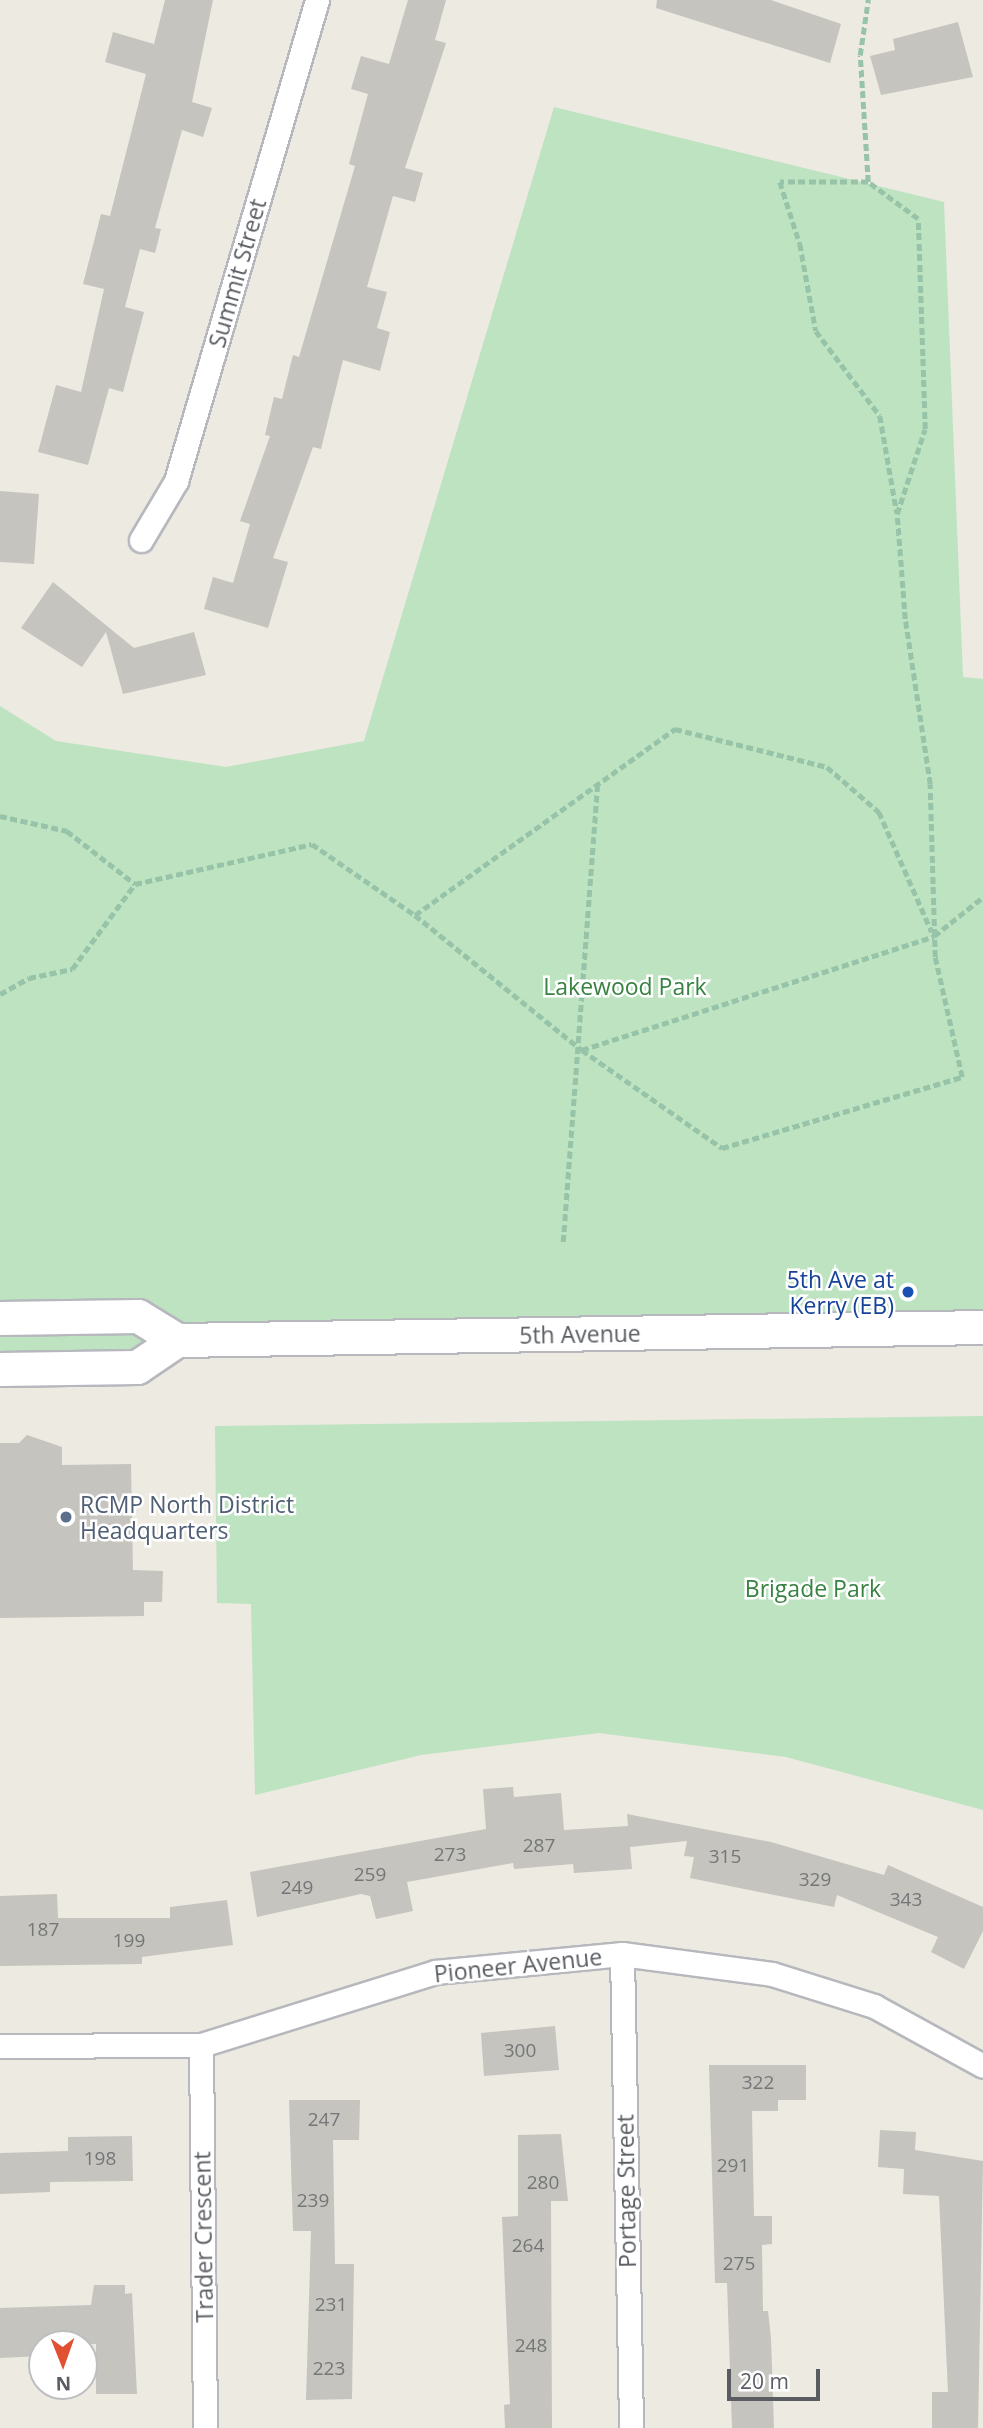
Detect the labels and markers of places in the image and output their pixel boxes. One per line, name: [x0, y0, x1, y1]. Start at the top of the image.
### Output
place label: 5th Ave at Kerry (EB): [787, 1265, 894, 1319]
marker: 5th Ave at Kerry (EB): [900, 1284, 916, 1300]
place label: RCMP North District Headquarters: [80, 1490, 294, 1544]
marker: RCMP North District Headquarters: [58, 1509, 74, 1525]

